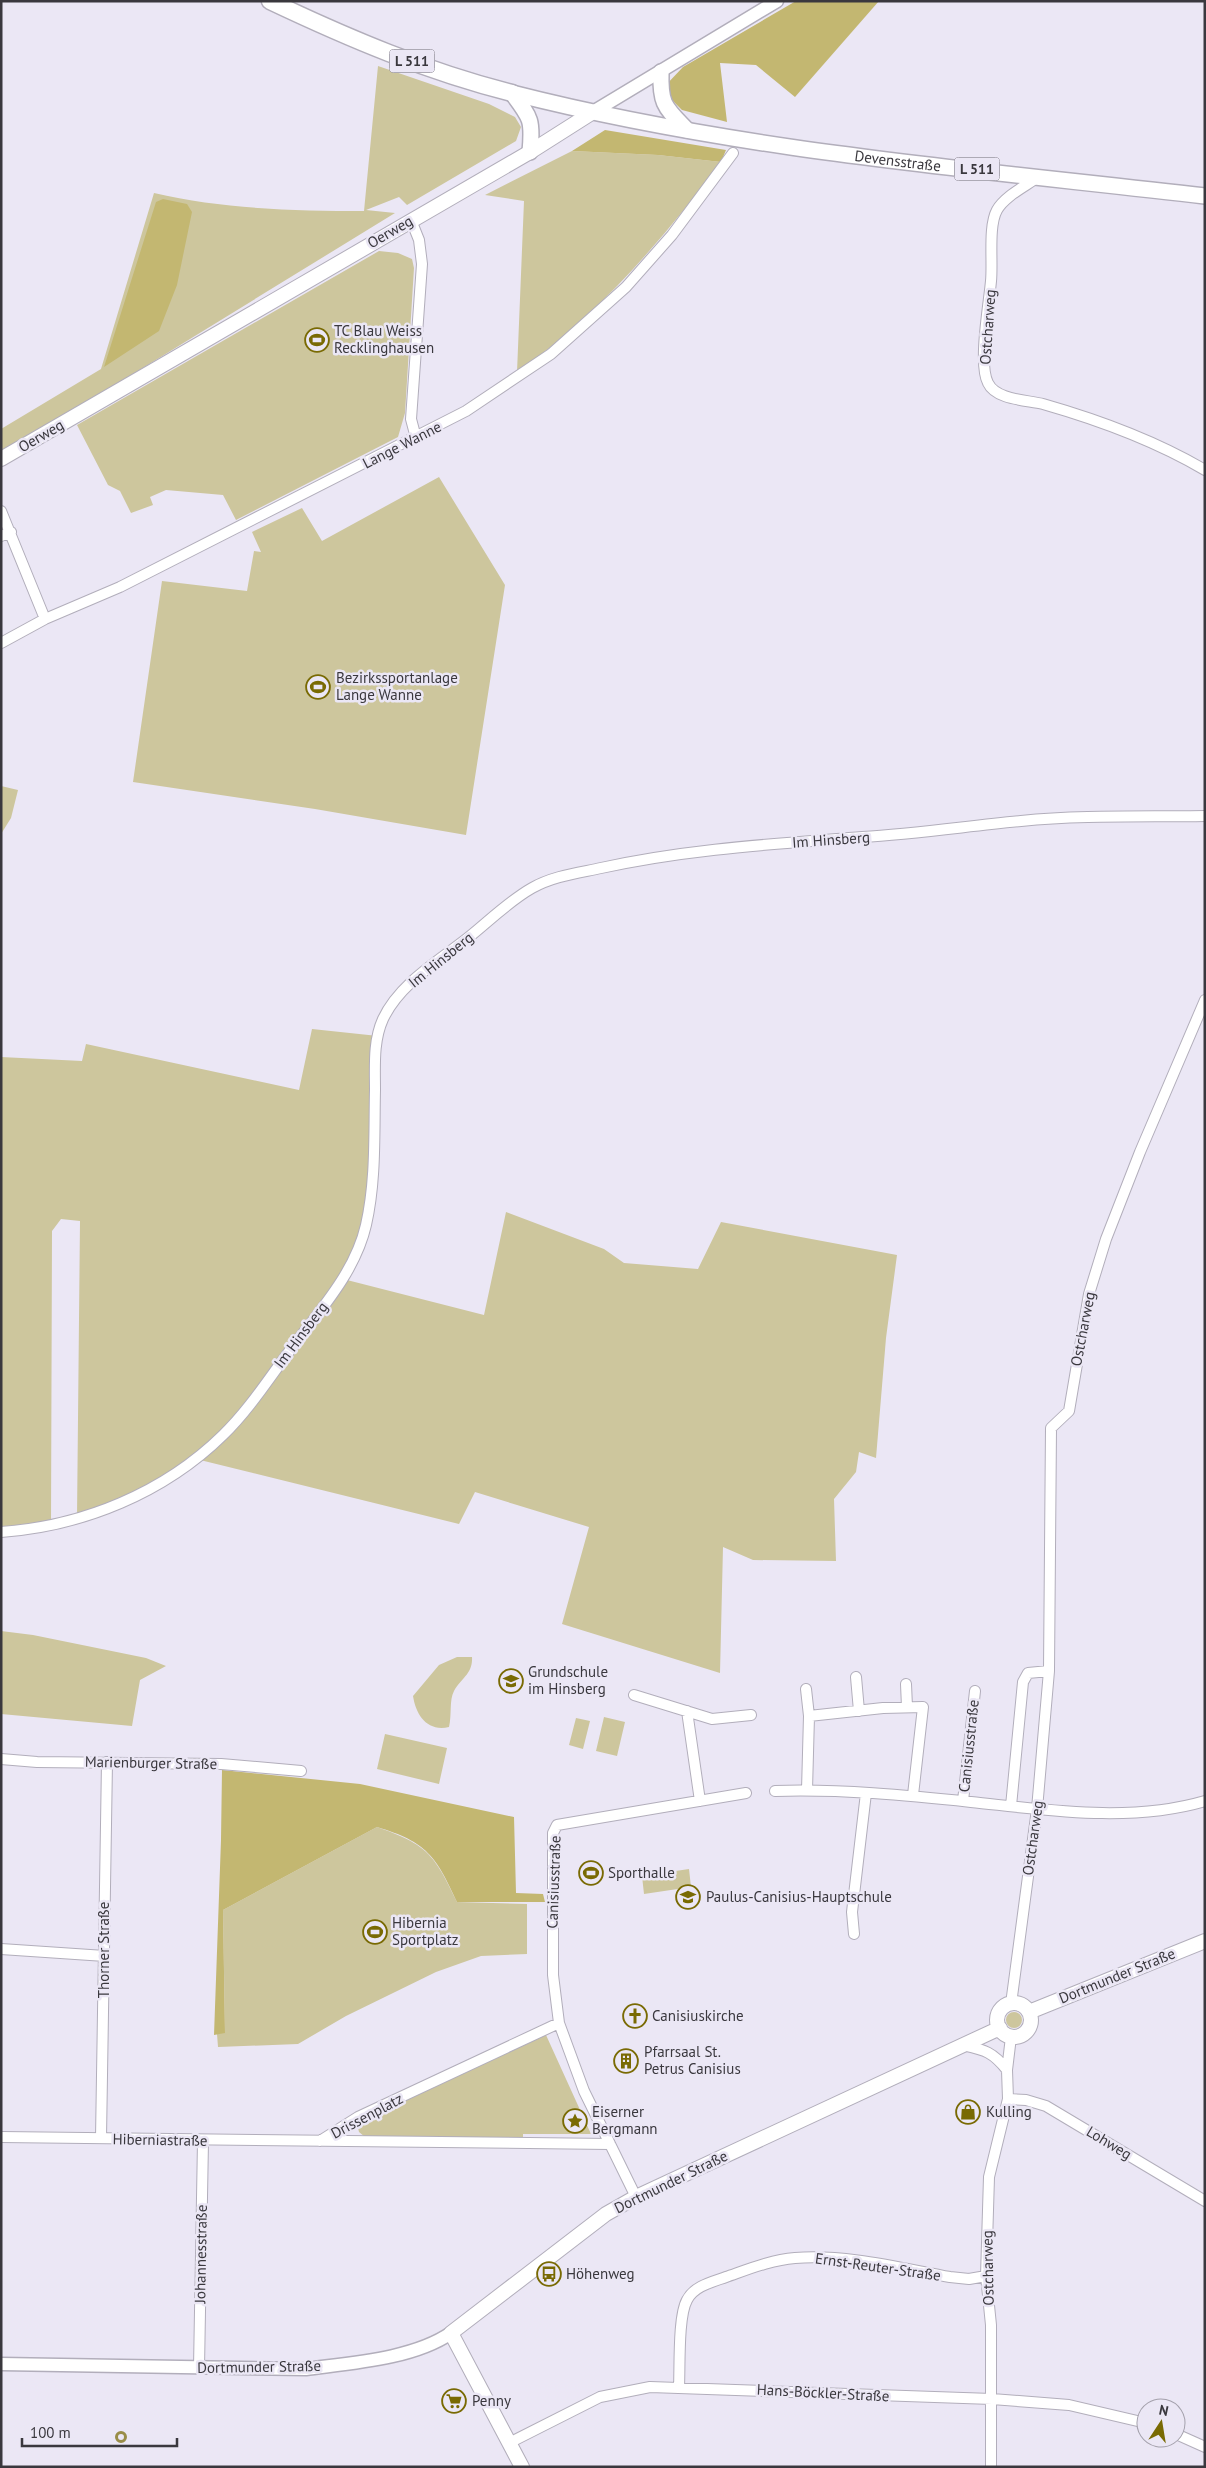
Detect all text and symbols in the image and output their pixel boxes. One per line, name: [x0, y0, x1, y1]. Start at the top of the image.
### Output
road number: L 511: [390, 49, 434, 72]
street label: Devensstraße: [853, 146, 942, 175]
road number: L 511: [954, 157, 1000, 180]
street label: Oerweg: [364, 211, 416, 252]
street label: Ostcharweg: [975, 289, 1000, 365]
place label: TC Blau Weiss Recklinghausen: [334, 321, 434, 357]
sports icon: TC Blau Weiss Recklinghausen: [304, 327, 330, 353]
street label: Oerweg: [15, 415, 67, 456]
street label: Lange Wanne: [359, 417, 444, 472]
place label: Bezirkssportanlage Lange Wanne: [336, 668, 458, 704]
sports icon: Bezirkssportanlage Lange Wanne: [305, 674, 331, 700]
street label: Im Hinsberg: [791, 827, 871, 852]
street label: Im Hinsberg: [404, 928, 477, 992]
street label: Ostcharweg: [1066, 1290, 1099, 1368]
street label: Im Hinsberg: [270, 1298, 332, 1372]
place label: Grundschule im Hinsberg: [528, 1662, 608, 1698]
school or university icon: Grundschule im Hinsberg: [498, 1668, 524, 1694]
street label: Canisiusstraße: [954, 1699, 983, 1793]
street label: Marienburger Straße: [85, 1752, 217, 1773]
street label: Ostcharweg: [1018, 1799, 1047, 1877]
street label: Canisiusstraße: [542, 1835, 565, 1929]
sports icon: Sporthalle: [578, 1860, 604, 1886]
place label: Sporthalle: [608, 1863, 675, 1882]
school or university icon: Paulus-Canisius-Hauptschule: [675, 1884, 701, 1910]
place label: Paulus-Canisius-Hauptschule: [706, 1887, 892, 1906]
street label: Thorner Straße: [94, 1902, 113, 1998]
place label: Hibernia Sportplatz: [392, 1913, 458, 1949]
sports icon: Hibernia Sportplatz: [362, 1919, 388, 1945]
street label: Dortmunder Straße: [1056, 1944, 1178, 2008]
church icon: Canisiuskirche: [622, 2003, 648, 2029]
place label: Canisiuskirche: [652, 2006, 744, 2025]
place label: Pfarrsaal St. Petrus Canisius: [644, 2042, 741, 2078]
building icon: Pfarrsaal St. Petrus Canisius: [613, 2048, 639, 2074]
street label: Drissenplatz: [327, 2089, 406, 2143]
shop icon: Kulling: [955, 2099, 981, 2125]
place label: Eiserner Bergmann: [592, 2102, 658, 2138]
place label: Kulling: [986, 2102, 1032, 2121]
place icon: Eiserner Bergmann: [562, 2108, 588, 2134]
street label: Lohweg: [1083, 2122, 1135, 2163]
street label: Hiberniastraße: [112, 2129, 208, 2150]
street label: Dortmunder Straße: [611, 2146, 731, 2217]
street label: Johannesstraße: [190, 2204, 211, 2305]
street label: Ostcharweg: [977, 2230, 998, 2306]
street label: Ernst-Reuter-Straße: [814, 2248, 942, 2285]
bus stop icon: Höhenweg: [536, 2261, 562, 2287]
place label: Höhenweg: [566, 2264, 635, 2283]
street label: Dortmunder Straße: [197, 2356, 321, 2377]
street label: Hans-Böckler-Straße: [756, 2380, 890, 2405]
supermarket icon: Penny: [441, 2388, 467, 2414]
place label: Penny: [472, 2391, 511, 2410]
north arrow: [1136, 2398, 1186, 2448]
text: N: [1157, 2401, 1170, 2420]
scale bar: [22, 2416, 178, 2448]
text: 100 m: [30, 2423, 71, 2442]

